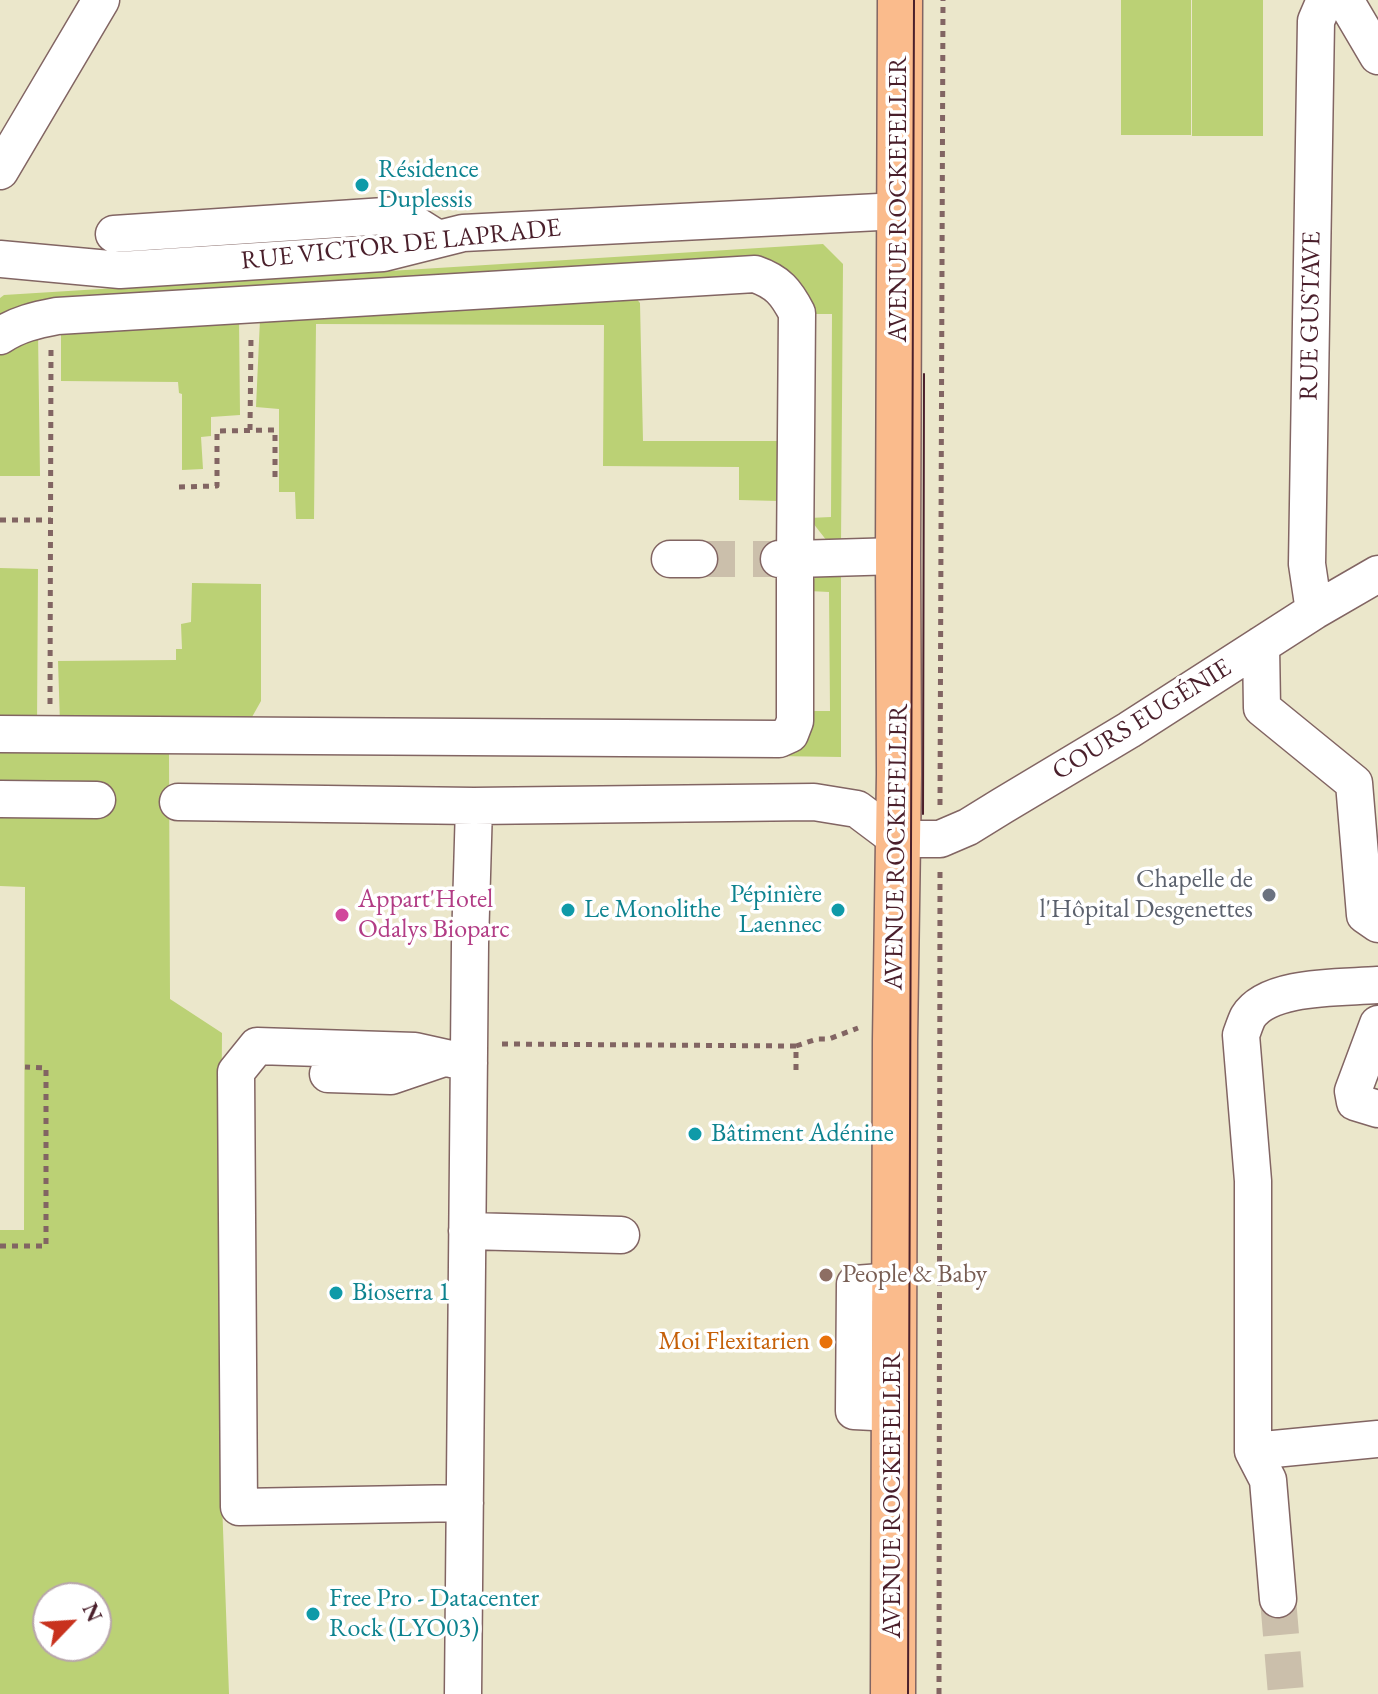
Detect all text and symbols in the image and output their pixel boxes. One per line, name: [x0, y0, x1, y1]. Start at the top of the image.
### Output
street label: AVENUE ROCKEFELLER: [883, 56, 915, 342]
place label: Résidence Duplessis: [378, 154, 479, 216]
marker: Résidence Duplessis: [353, 176, 371, 194]
street label: RUE VICTOR DE LAPRADE: [239, 213, 563, 277]
street label: RUE GUSTAVE: [1294, 231, 1328, 401]
street label: COURS EUGÉNIE: [1047, 652, 1237, 788]
street label: AVENUE ROCKEFELLER: [879, 703, 915, 991]
place label: Chapelle de l'Hôpital Desgenettes: [1039, 864, 1253, 926]
place label: Pépinière Laennec: [730, 879, 822, 940]
place label: Appart'Hotel Odalys Bioparc: [358, 884, 510, 946]
marker: Chapelle de l'Hôpital Desgenettes: [1260, 886, 1278, 904]
place label: Le Monolithe: [584, 894, 721, 926]
marker: Le Monolithe: [559, 901, 577, 919]
marker: Pépinière Laennec: [829, 901, 847, 919]
marker: Appart'Hotel Odalys Bioparc: [333, 906, 351, 924]
place label: Bâtiment Adénine: [711, 1118, 894, 1150]
marker: Bâtiment Adénine: [686, 1125, 704, 1143]
place label: People & Baby: [842, 1259, 987, 1291]
marker: People & Baby: [817, 1266, 835, 1284]
place label: Bioserra 1: [352, 1277, 450, 1309]
marker: Bioserra 1: [327, 1284, 345, 1302]
place label: Moi Flexitarien: [658, 1326, 810, 1358]
marker: Moi Flexitarien: [817, 1333, 835, 1351]
street label: AVENUE ROCKEFELLER: [877, 1352, 909, 1638]
north arrow: [32, 1582, 112, 1662]
place label: Free Pro - Datacenter Rock (LYO03): [329, 1583, 539, 1644]
text: N: [75, 1598, 109, 1627]
marker: Free Pro - Datacenter Rock (LYO03): [304, 1605, 322, 1623]

